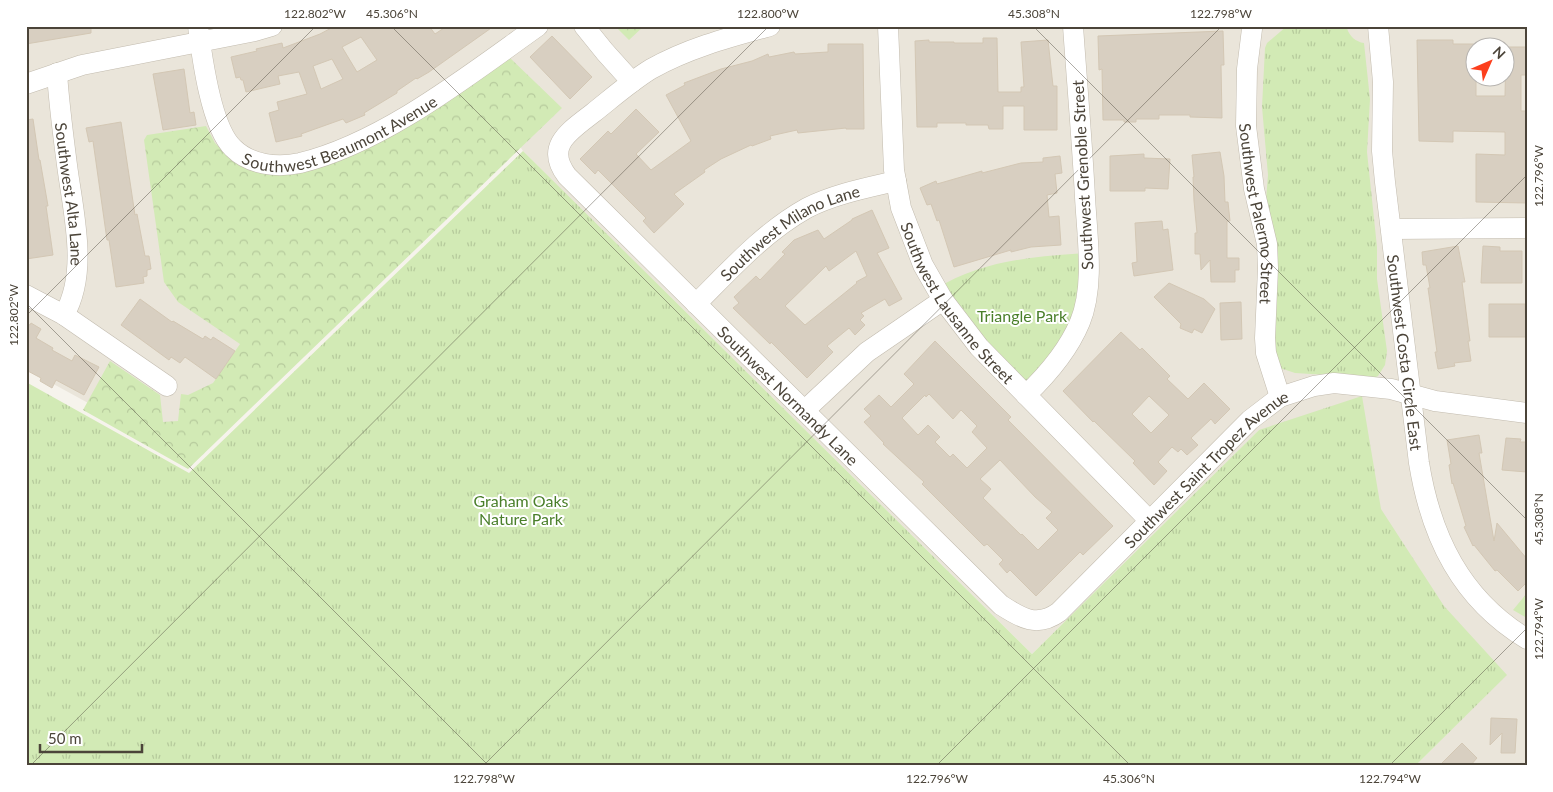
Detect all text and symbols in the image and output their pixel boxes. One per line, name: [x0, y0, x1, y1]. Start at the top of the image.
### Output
text: 122.802°W: [284, 6, 347, 21]
text: 45.306°N: [366, 6, 418, 21]
text: 122.800°W: [737, 6, 800, 21]
text: 45.308°N: [1008, 6, 1060, 21]
text: 122.798°W: [1190, 6, 1253, 21]
north arrow: [1466, 38, 1516, 88]
text: N: [1490, 43, 1509, 62]
street label: Southwest Grenoble Street: [1068, 79, 1096, 270]
street label: Southwest Beaumont Avenue: [239, 91, 440, 175]
street label: Southwest Alta Lane: [52, 121, 87, 266]
street label: Southwest Palermo Street: [1236, 122, 1278, 305]
text: 122.796°W: [1531, 144, 1546, 207]
street label: Southwest Milano Lane: [716, 180, 861, 284]
street label: Southwest Lausanne Street: [898, 219, 1018, 387]
street label: Southwest Costa Circle East: [1384, 253, 1427, 452]
text: 122.802°W: [6, 283, 21, 346]
park label: Triangle Park: [977, 306, 1068, 325]
street label: Southwest Normandy Lane: [714, 321, 863, 469]
street label: Southwest Saint Tropez Avenue: [1119, 386, 1290, 551]
park label: Graham Oaks Nature Park: [474, 491, 569, 528]
text: 45.308°N: [1531, 493, 1546, 545]
text: 122.794°W: [1531, 597, 1546, 660]
scale bar: [40, 722, 142, 754]
text: 50 m: [48, 729, 82, 747]
text: 122.798°W: [453, 771, 516, 786]
text: 122.796°W: [906, 771, 969, 786]
text: 45.306°N: [1103, 771, 1155, 786]
text: 122.794°W: [1359, 771, 1422, 786]

